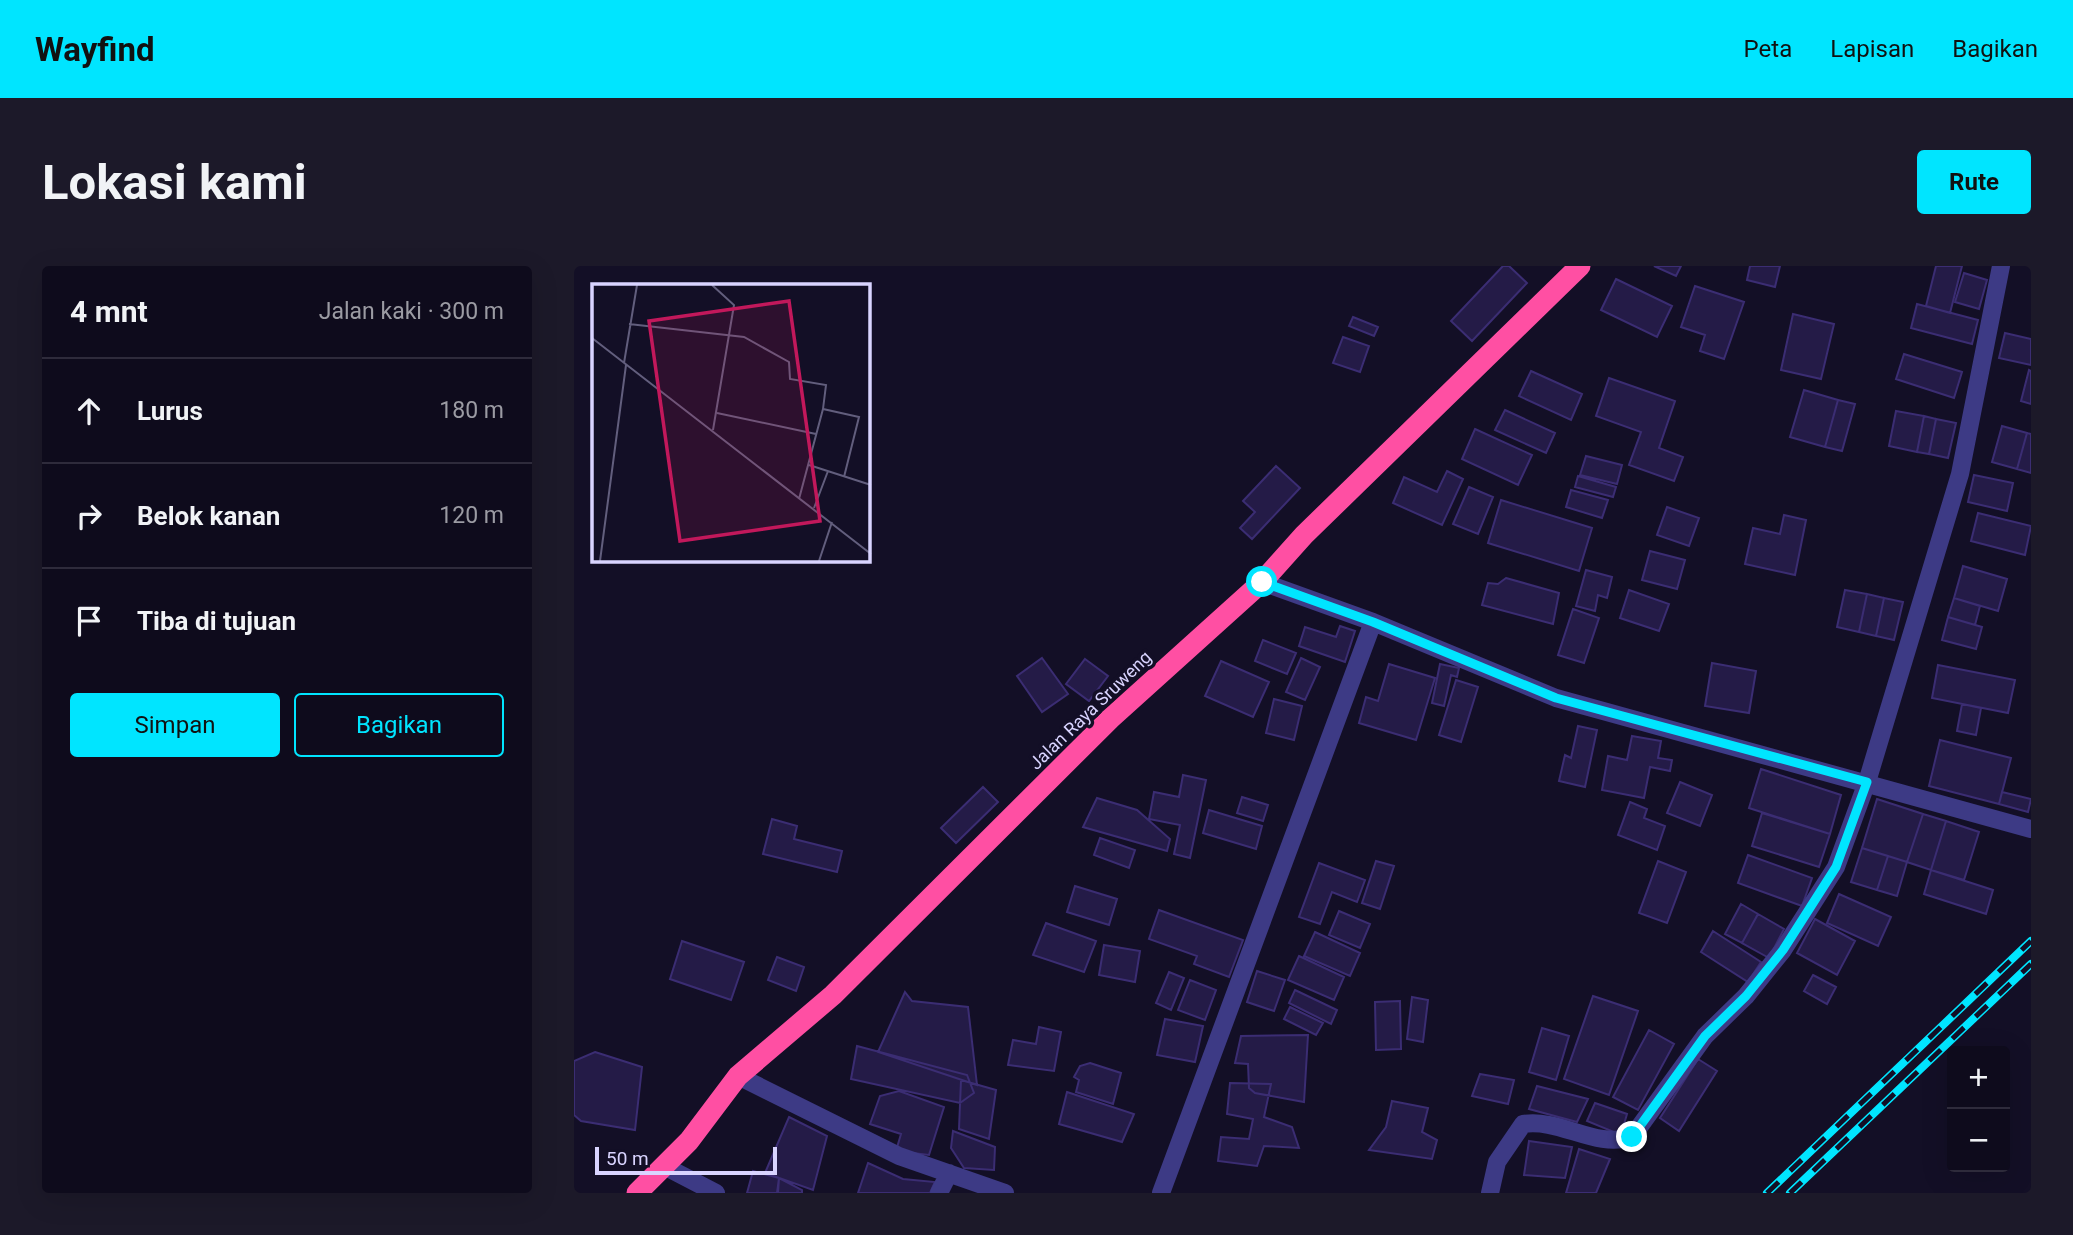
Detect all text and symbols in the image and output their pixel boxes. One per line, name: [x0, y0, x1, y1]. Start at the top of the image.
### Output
text: Wayfind: [35, 30, 155, 69]
text: Peta: [1744, 35, 1792, 63]
text: Lapisan: [1830, 35, 1914, 63]
text: Bagikan: [1952, 35, 2038, 63]
button: Rute: [1917, 150, 2031, 214]
text: Lokasi kami: [42, 154, 307, 211]
inset map: [592, 284, 870, 562]
text: 4 mnt: [70, 294, 148, 329]
text: Jalan kaki · 300 m: [319, 298, 504, 325]
icon: ahead: [70, 392, 108, 430]
text: Lurus: [137, 396, 203, 426]
text: 180 m: [439, 397, 504, 424]
icon: right: [70, 497, 108, 535]
text: Belok kanan: [137, 501, 280, 531]
text: 120 m: [439, 502, 504, 529]
route start: [1246, 566, 1277, 597]
icon: arrive: [70, 602, 108, 640]
text: Tiba di tujuan: [137, 606, 296, 636]
street label: Jalan Raya Sruweng: [1025, 646, 1155, 774]
button: Simpan: [70, 693, 280, 757]
button: Bagikan: [294, 693, 504, 757]
map controls: [1947, 1046, 2010, 1172]
button: +: [1947, 1046, 2010, 1109]
button: −: [1947, 1109, 2010, 1172]
route end: [1616, 1121, 1647, 1152]
scale bar: [595, 1144, 777, 1176]
text: 50 m: [606, 1147, 649, 1170]

